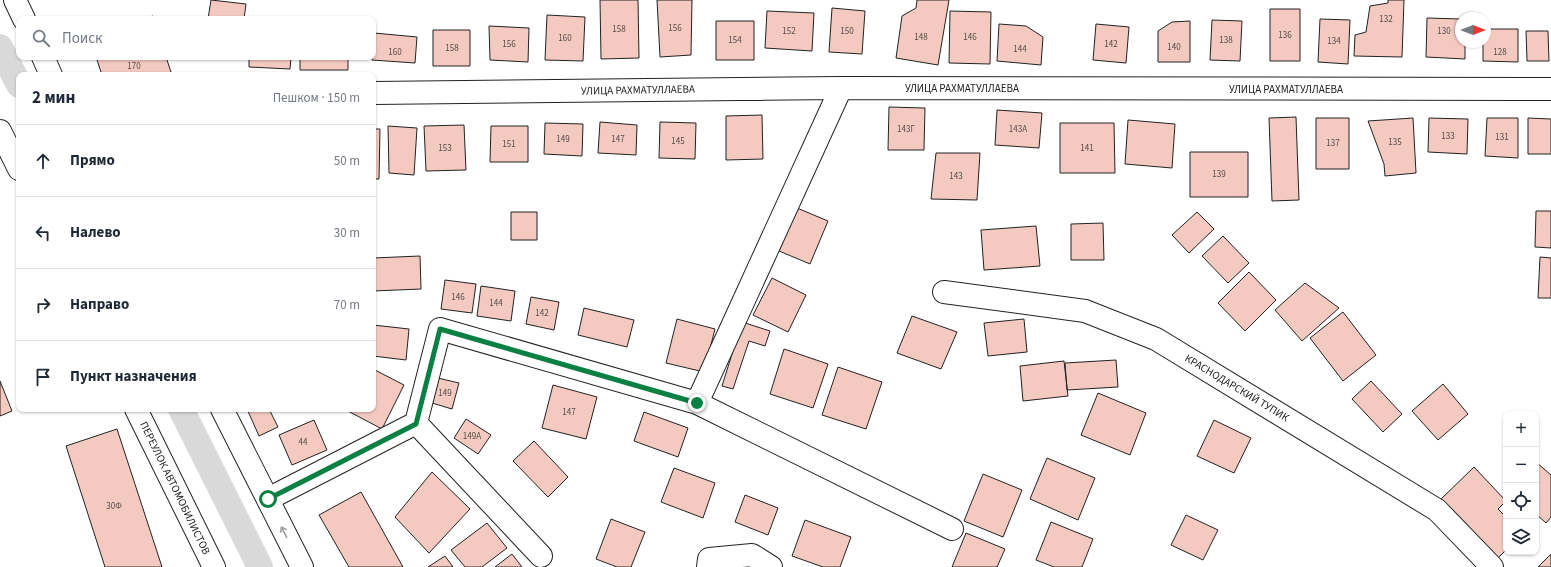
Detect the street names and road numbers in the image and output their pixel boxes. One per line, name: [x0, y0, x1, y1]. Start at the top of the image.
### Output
street label: УЛИЦА РАХМАТУЛЛАЕВА: [905, 81, 1019, 96]
street label: УЛИЦА РАХМАТУЛЛАЕВА: [581, 82, 695, 98]
street label: УЛИЦА РАХМАТУЛЛАЕВА: [1229, 82, 1343, 97]
street label: КРАСНОДАРСКИЙ ТУПИК: [1182, 351, 1292, 425]
street label: ПЕРЕУЛОК АВТОМОБИЛИСТОВ: [136, 419, 214, 558]

